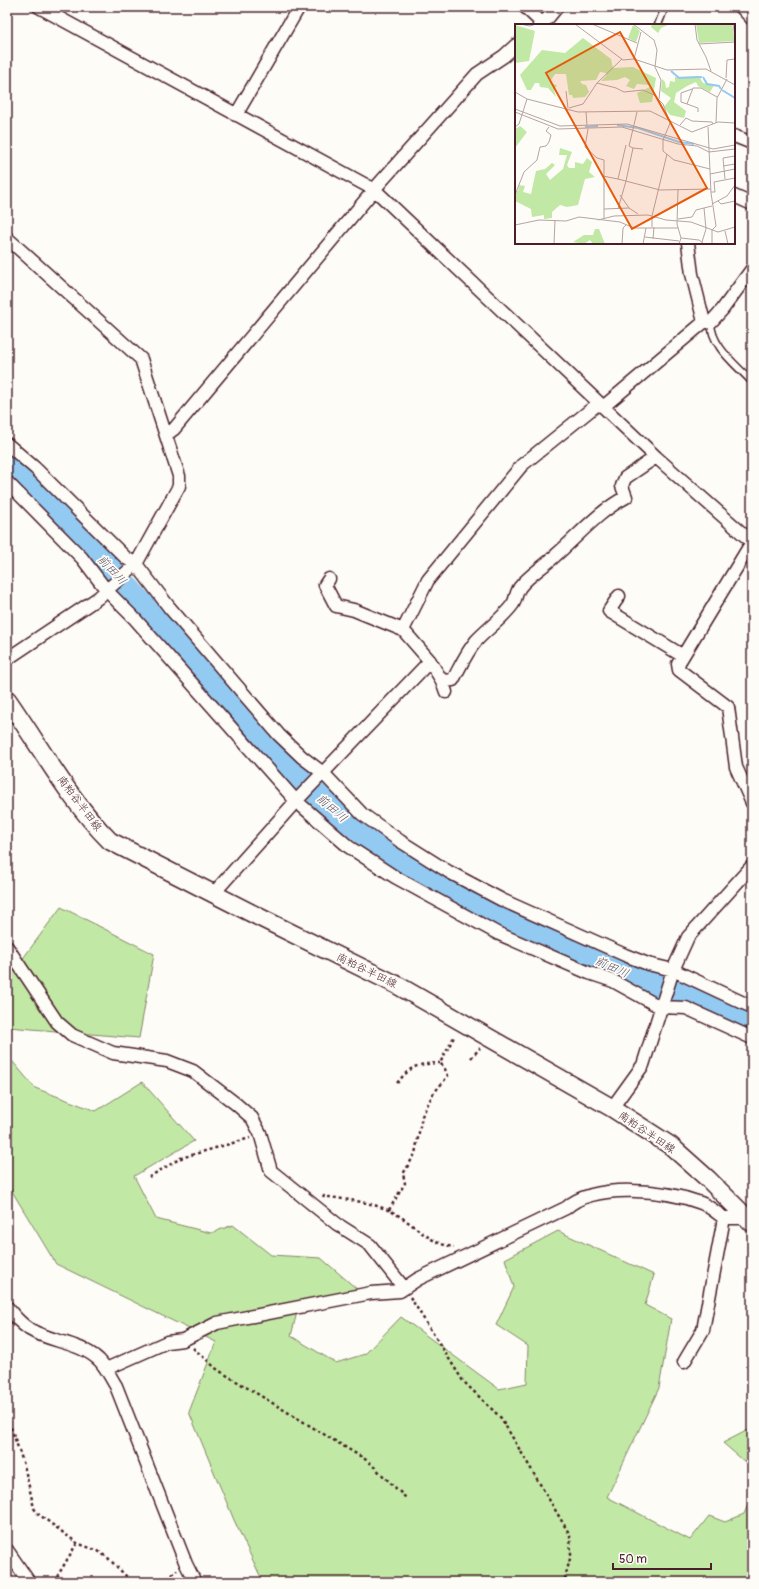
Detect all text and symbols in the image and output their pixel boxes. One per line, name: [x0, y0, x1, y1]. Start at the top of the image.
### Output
inset map: [515, 24, 735, 244]
water label: 前田川: [94, 552, 129, 589]
street label: 南粕谷半田線: [55, 773, 105, 834]
water label: 前田川: [313, 791, 350, 826]
street label: 南粕谷半田線: [334, 950, 399, 991]
water label: 前田川: [592, 953, 631, 982]
street label: 南粕谷半田線: [616, 1109, 678, 1156]
scale bar: [613, 1545, 711, 1571]
text: 50 m: [619, 1552, 647, 1567]

